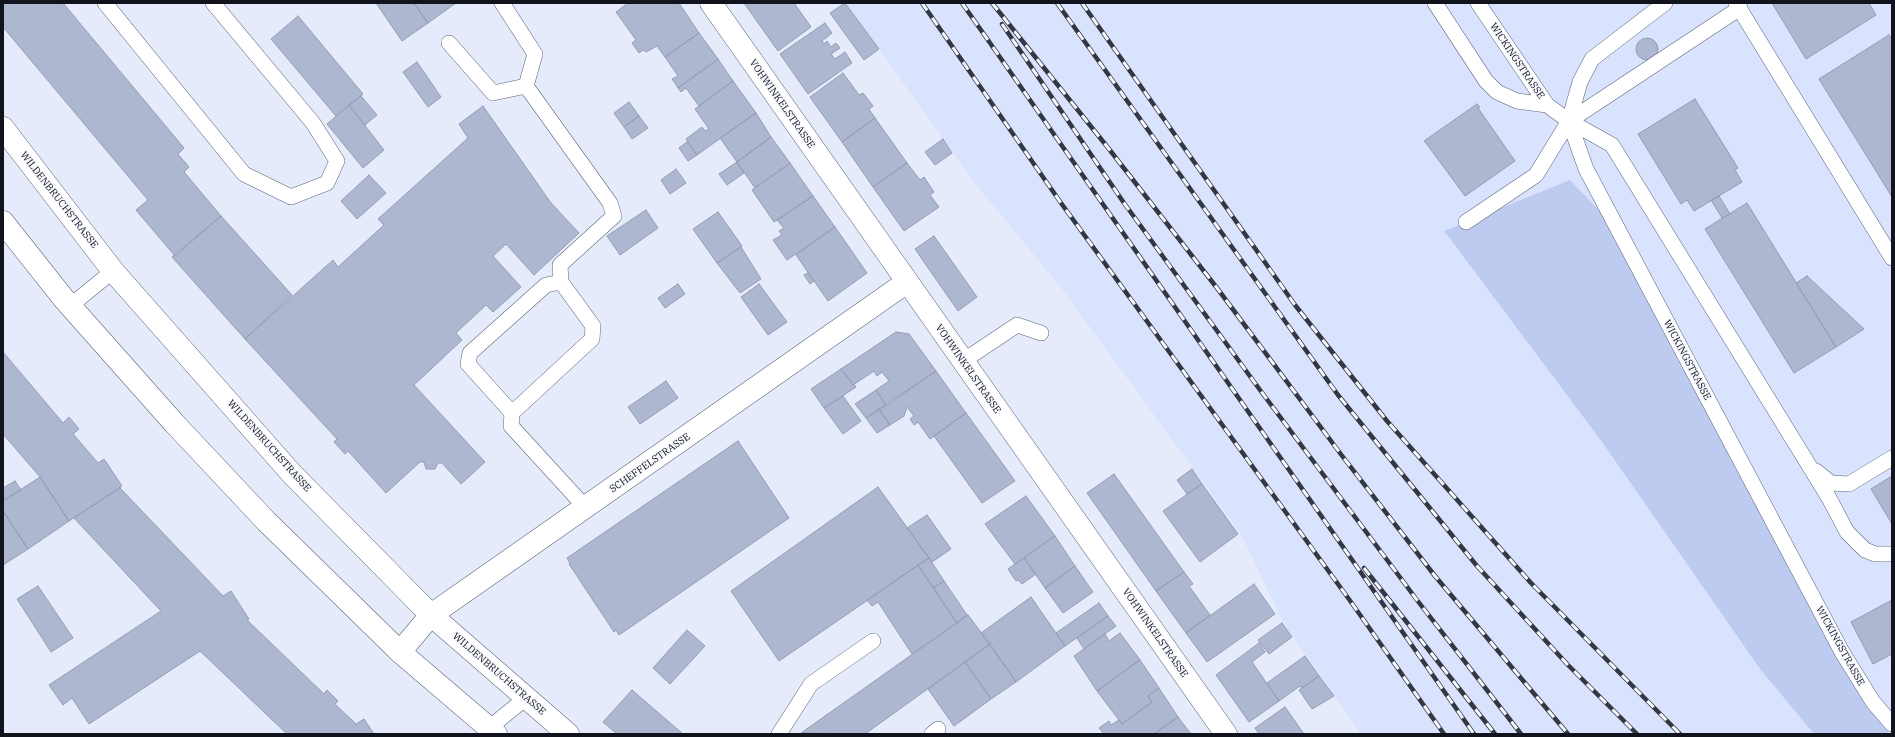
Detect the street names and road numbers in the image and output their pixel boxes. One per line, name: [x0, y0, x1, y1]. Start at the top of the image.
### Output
street label: WICKINGSTRASSE: [1487, 21, 1547, 101]
street label: VOHWINKELSTRASSE: [747, 57, 817, 151]
street label: WILDENBRUCHSTRASSE: [18, 149, 100, 251]
street label: WICKINGSTRASSE: [1661, 318, 1713, 402]
street label: VOHWINKELSTRASSE: [933, 322, 1003, 416]
street label: WILDENBRUCHSTRASSE: [225, 398, 313, 494]
street label: SCHEFFELSTRASSE: [607, 431, 693, 495]
street label: VOHWINKELSTRASSE: [1120, 586, 1190, 680]
street label: WICKINGSTRASSE: [1813, 604, 1867, 688]
street label: WILDENBRUCHSTRASSE: [450, 630, 548, 718]

